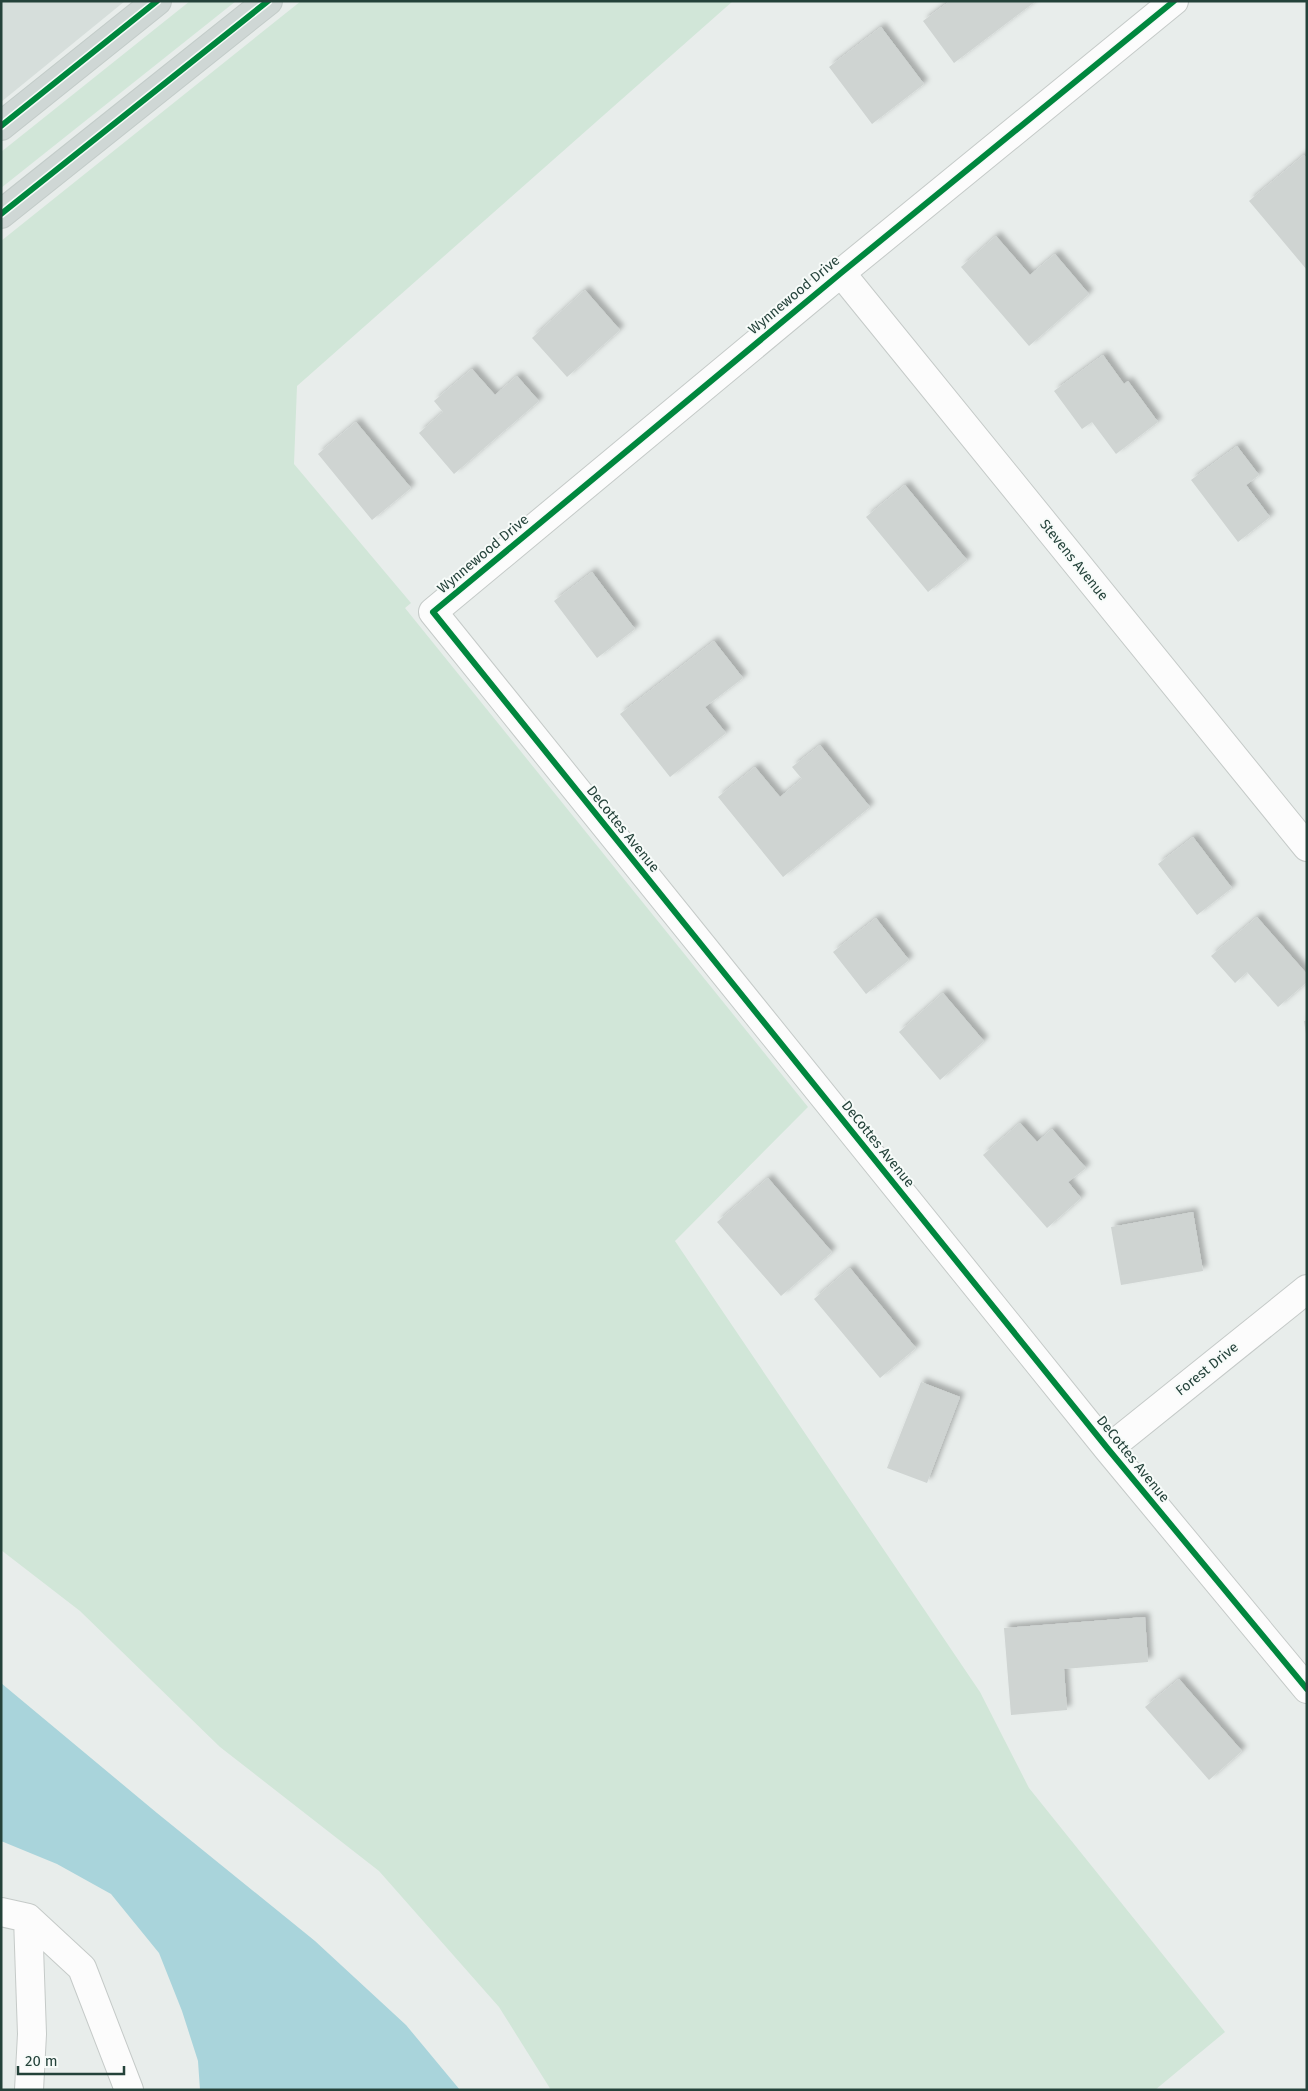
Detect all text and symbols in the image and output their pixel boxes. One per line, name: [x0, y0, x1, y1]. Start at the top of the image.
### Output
street label: Wynnewood Drive: [745, 252, 843, 338]
street label: Wynnewood Drive: [434, 511, 532, 597]
street label: Stevens Avenue: [1036, 516, 1112, 604]
street label: DeCottes Avenue: [583, 782, 663, 876]
street label: DeCottes Avenue: [838, 1097, 918, 1191]
street label: Forest Drive: [1172, 1339, 1242, 1399]
street label: DeCottes Avenue: [1093, 1412, 1173, 1506]
scale bar: [18, 2044, 124, 2076]
text: 20 m: [25, 2052, 58, 2070]

